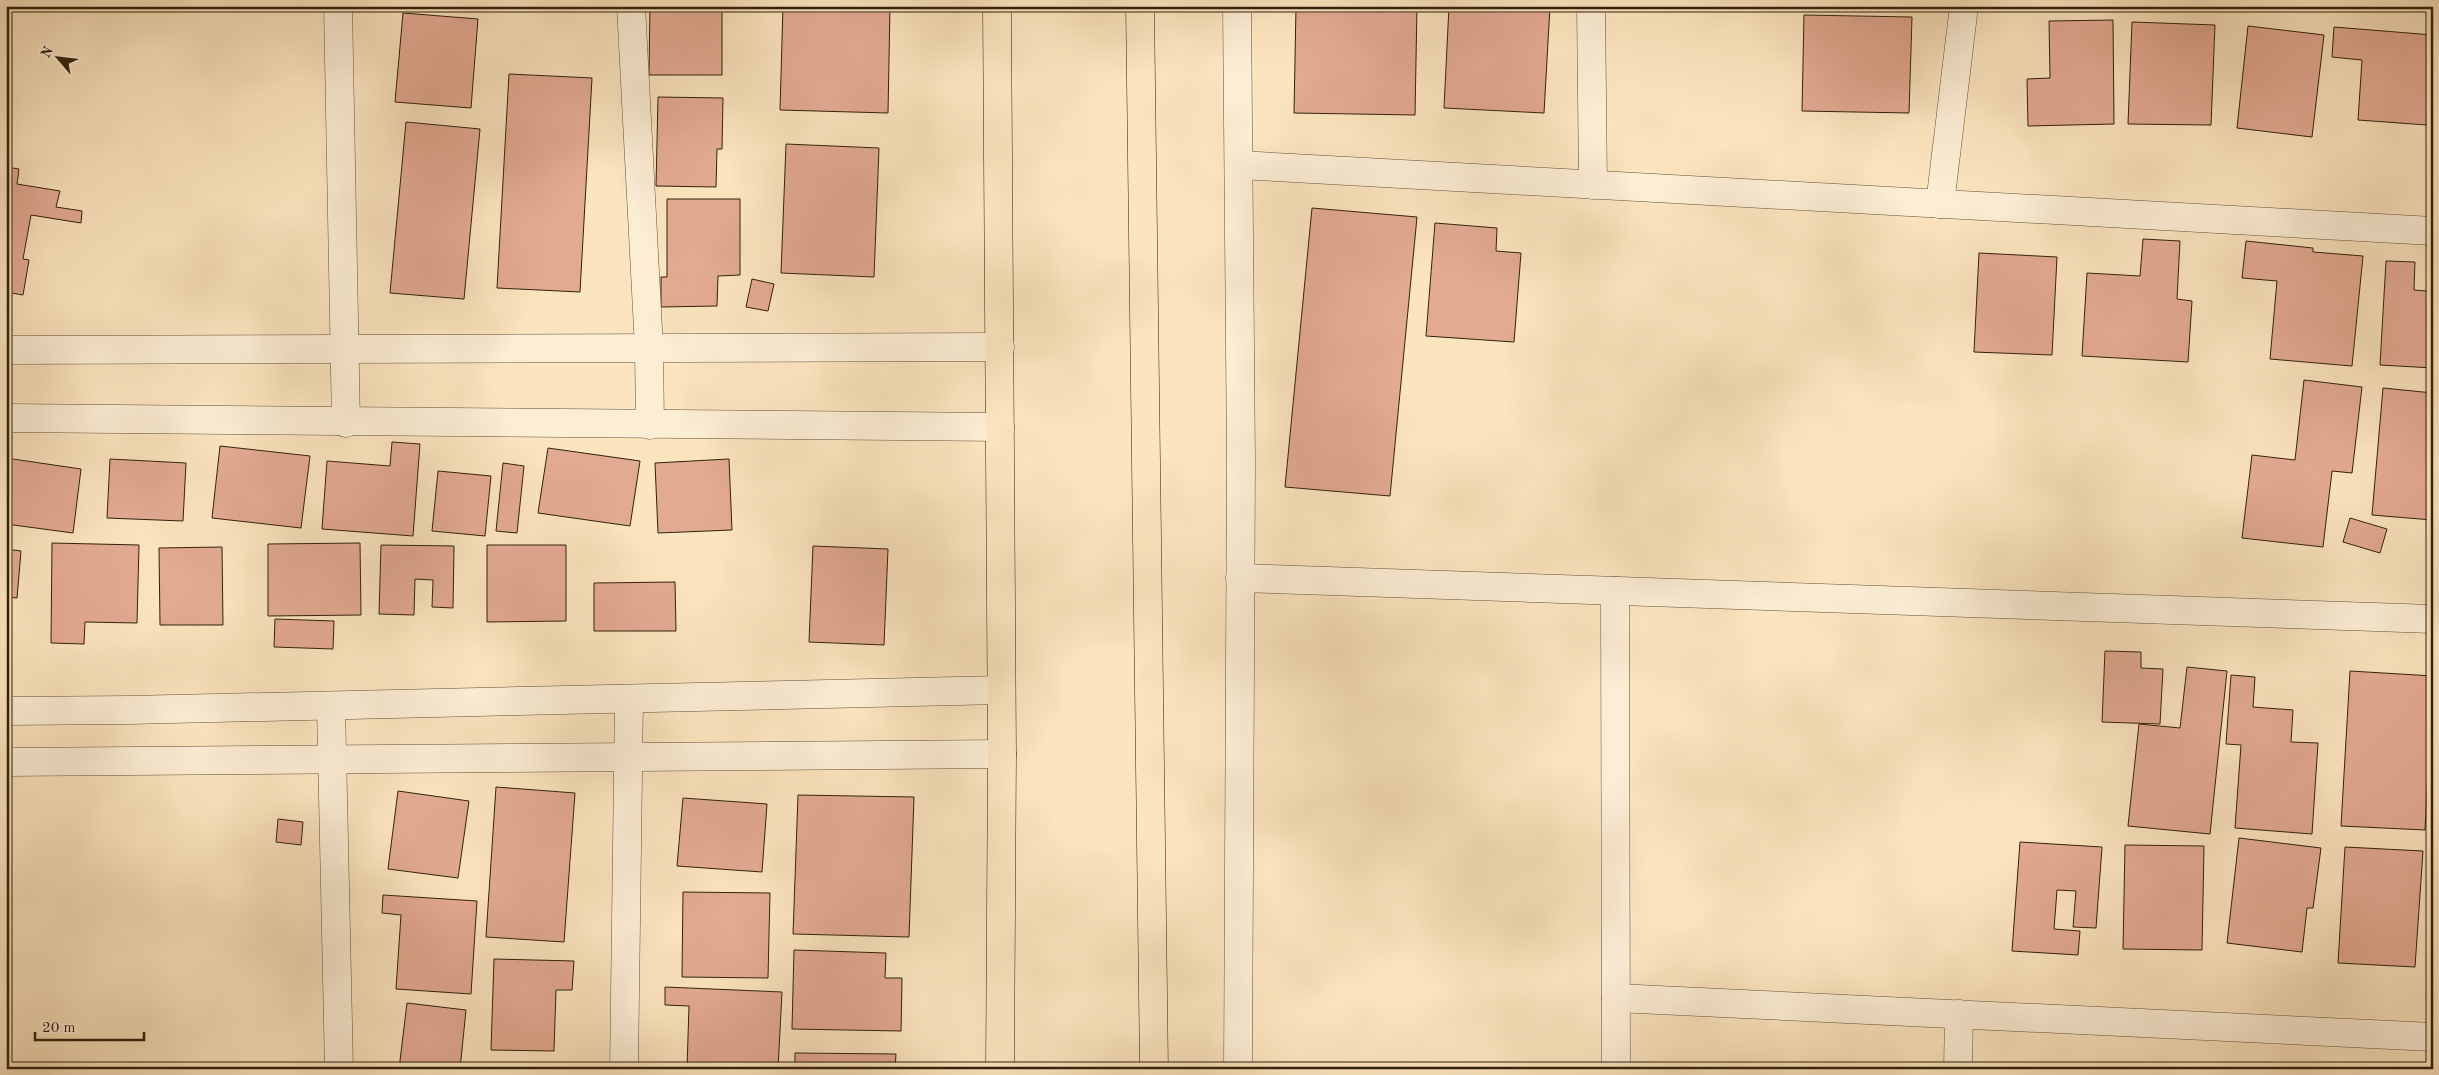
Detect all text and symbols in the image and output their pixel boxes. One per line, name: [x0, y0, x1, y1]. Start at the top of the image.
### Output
north arrow: [32, 32, 82, 82]
text: N: [39, 44, 56, 60]
scale bar: [35, 1010, 144, 1042]
text: 20 m: [42, 1021, 76, 1036]

